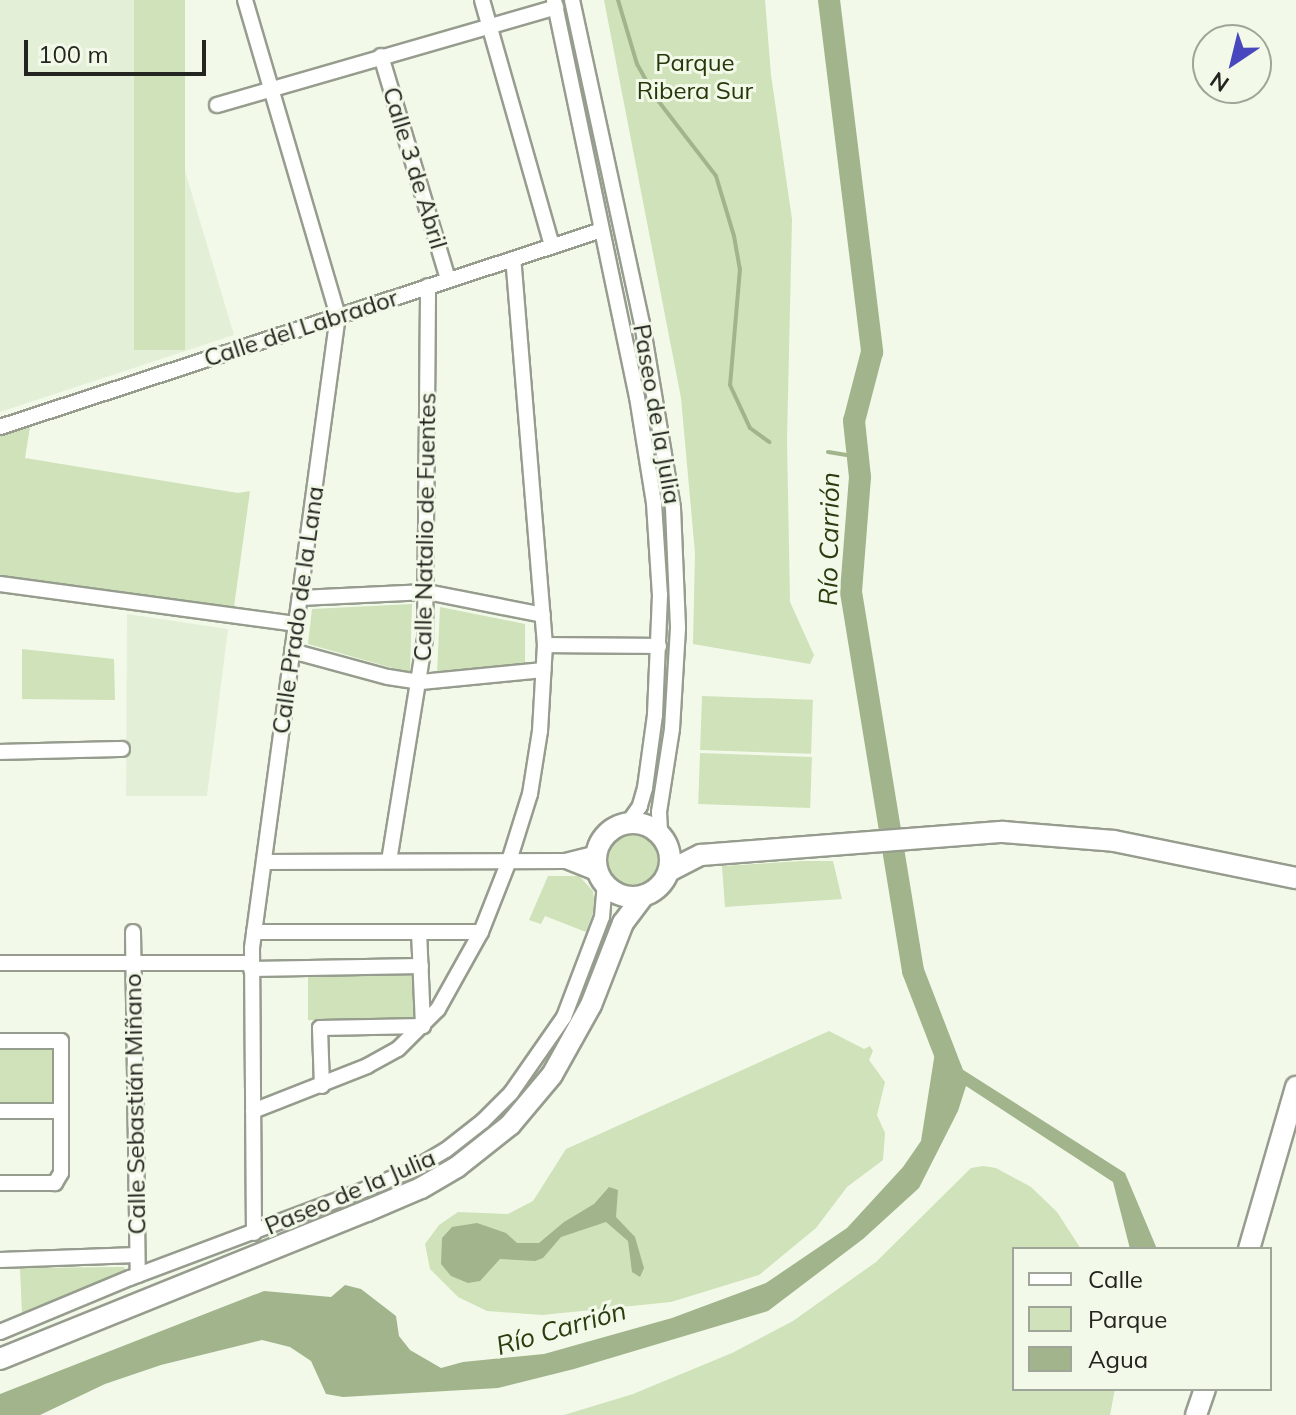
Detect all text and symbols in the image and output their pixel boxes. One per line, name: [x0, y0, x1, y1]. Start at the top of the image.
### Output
scale bar: [28, 24, 210, 74]
north arrow: [1192, 24, 1272, 104]
text: 100 m: [38, 39, 109, 69]
park label: Parque Ribera Sur: [637, 49, 753, 105]
text: N: [1205, 66, 1234, 98]
street label: Calle 3 de Abril: [377, 84, 453, 252]
street label: Calle del Labrador: [200, 283, 402, 373]
street label: Paseo de la Julia: [627, 322, 687, 506]
street label: Calle Natalio de Fuentes: [408, 392, 442, 662]
water label: Río Carrión: [812, 472, 846, 606]
street label: Calle Prado de la Lana: [266, 484, 330, 736]
street label: Calle Sebastián Miñano: [118, 973, 152, 1235]
street label: Paseo de la Julia: [261, 1143, 439, 1241]
legend: [1012, 1247, 1272, 1391]
text: Calle: [1088, 1264, 1143, 1294]
water label: Río Carrión: [492, 1295, 630, 1361]
text: Parque: [1088, 1304, 1167, 1334]
text: Agua: [1088, 1344, 1148, 1374]

